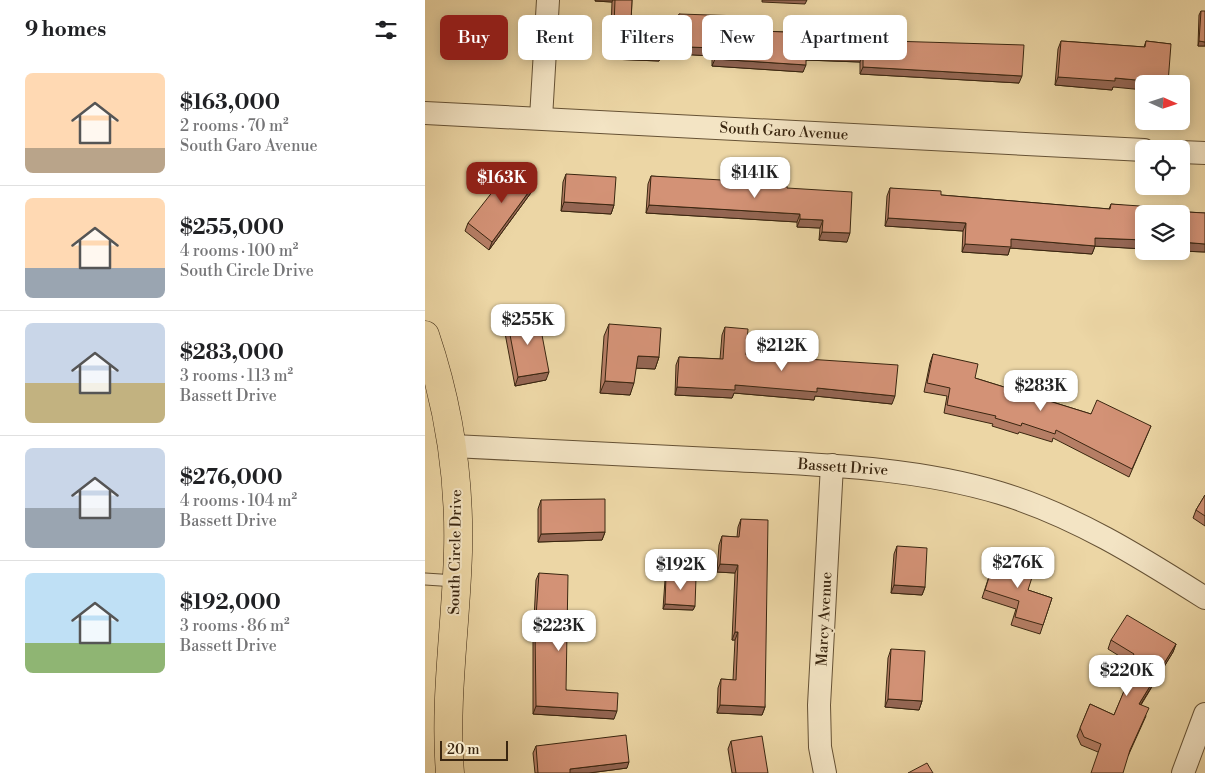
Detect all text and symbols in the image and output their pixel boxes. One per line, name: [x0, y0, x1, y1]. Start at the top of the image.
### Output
chip: Buy: [440, 15, 508, 60]
chip: Rent: [518, 15, 592, 60]
chip: Filters: [602, 15, 692, 60]
chip: New: [702, 15, 773, 60]
chip: Apartment: [783, 15, 907, 60]
icon: filters: [372, 16, 400, 44]
text: 9 homes: [25, 17, 106, 43]
north arrow: [1135, 75, 1190, 130]
map controls: [1135, 75, 1190, 260]
text: $163,000: [180, 90, 280, 116]
icon: home: [65, 93, 125, 153]
text: 2 rooms · 70 m²: [180, 116, 289, 136]
street label: South Garo Avenue: [719, 119, 849, 144]
text: South Garo Avenue: [180, 136, 318, 156]
button: locate: [1135, 140, 1190, 195]
pin: $141K: [720, 156, 790, 199]
pin: $163K: [467, 162, 537, 204]
text: $141K: [731, 163, 779, 183]
text: $163K: [477, 168, 527, 188]
button: layers: [1135, 205, 1190, 260]
text: $255,000: [180, 215, 284, 241]
icon: home: [65, 218, 125, 278]
text: 4 rooms · 100 m²: [180, 241, 298, 261]
text: South Circle Drive: [180, 261, 314, 281]
pin: $255K: [493, 304, 563, 346]
text: $255K: [502, 310, 554, 330]
pin: $212K: [747, 330, 817, 372]
text: $212K: [757, 336, 807, 356]
text: $283,000: [180, 340, 284, 366]
icon: home: [65, 343, 125, 403]
text: 3 rooms · 113 m²: [180, 366, 293, 386]
pin: $283K: [1006, 370, 1076, 412]
text: $283K: [1015, 376, 1067, 396]
text: Bassett Drive: [180, 386, 277, 406]
street label: Bassett Drive: [796, 455, 889, 480]
text: $276,000: [180, 465, 282, 491]
icon: home: [65, 468, 125, 528]
street label: South Circle Drive: [445, 489, 466, 615]
text: 4 rooms · 104 m²: [180, 491, 297, 511]
text: Bassett Drive: [180, 511, 277, 531]
pin: $276K: [983, 546, 1053, 589]
pin: $192K: [646, 548, 716, 591]
text: $276K: [992, 553, 1044, 573]
text: $192K: [656, 555, 706, 575]
street label: Marcy Avenue: [813, 571, 836, 667]
text: $192,000: [180, 590, 281, 616]
icon: home: [65, 593, 125, 653]
pin: $223K: [524, 610, 594, 652]
text: 3 rooms · 86 m²: [180, 616, 290, 636]
text: $223K: [533, 616, 585, 636]
text: Bassett Drive: [180, 636, 277, 656]
pin: $220K: [1092, 654, 1162, 697]
text: $220K: [1100, 661, 1154, 681]
scale bar: [440, 738, 507, 761]
text: 20 m: [447, 741, 479, 759]

